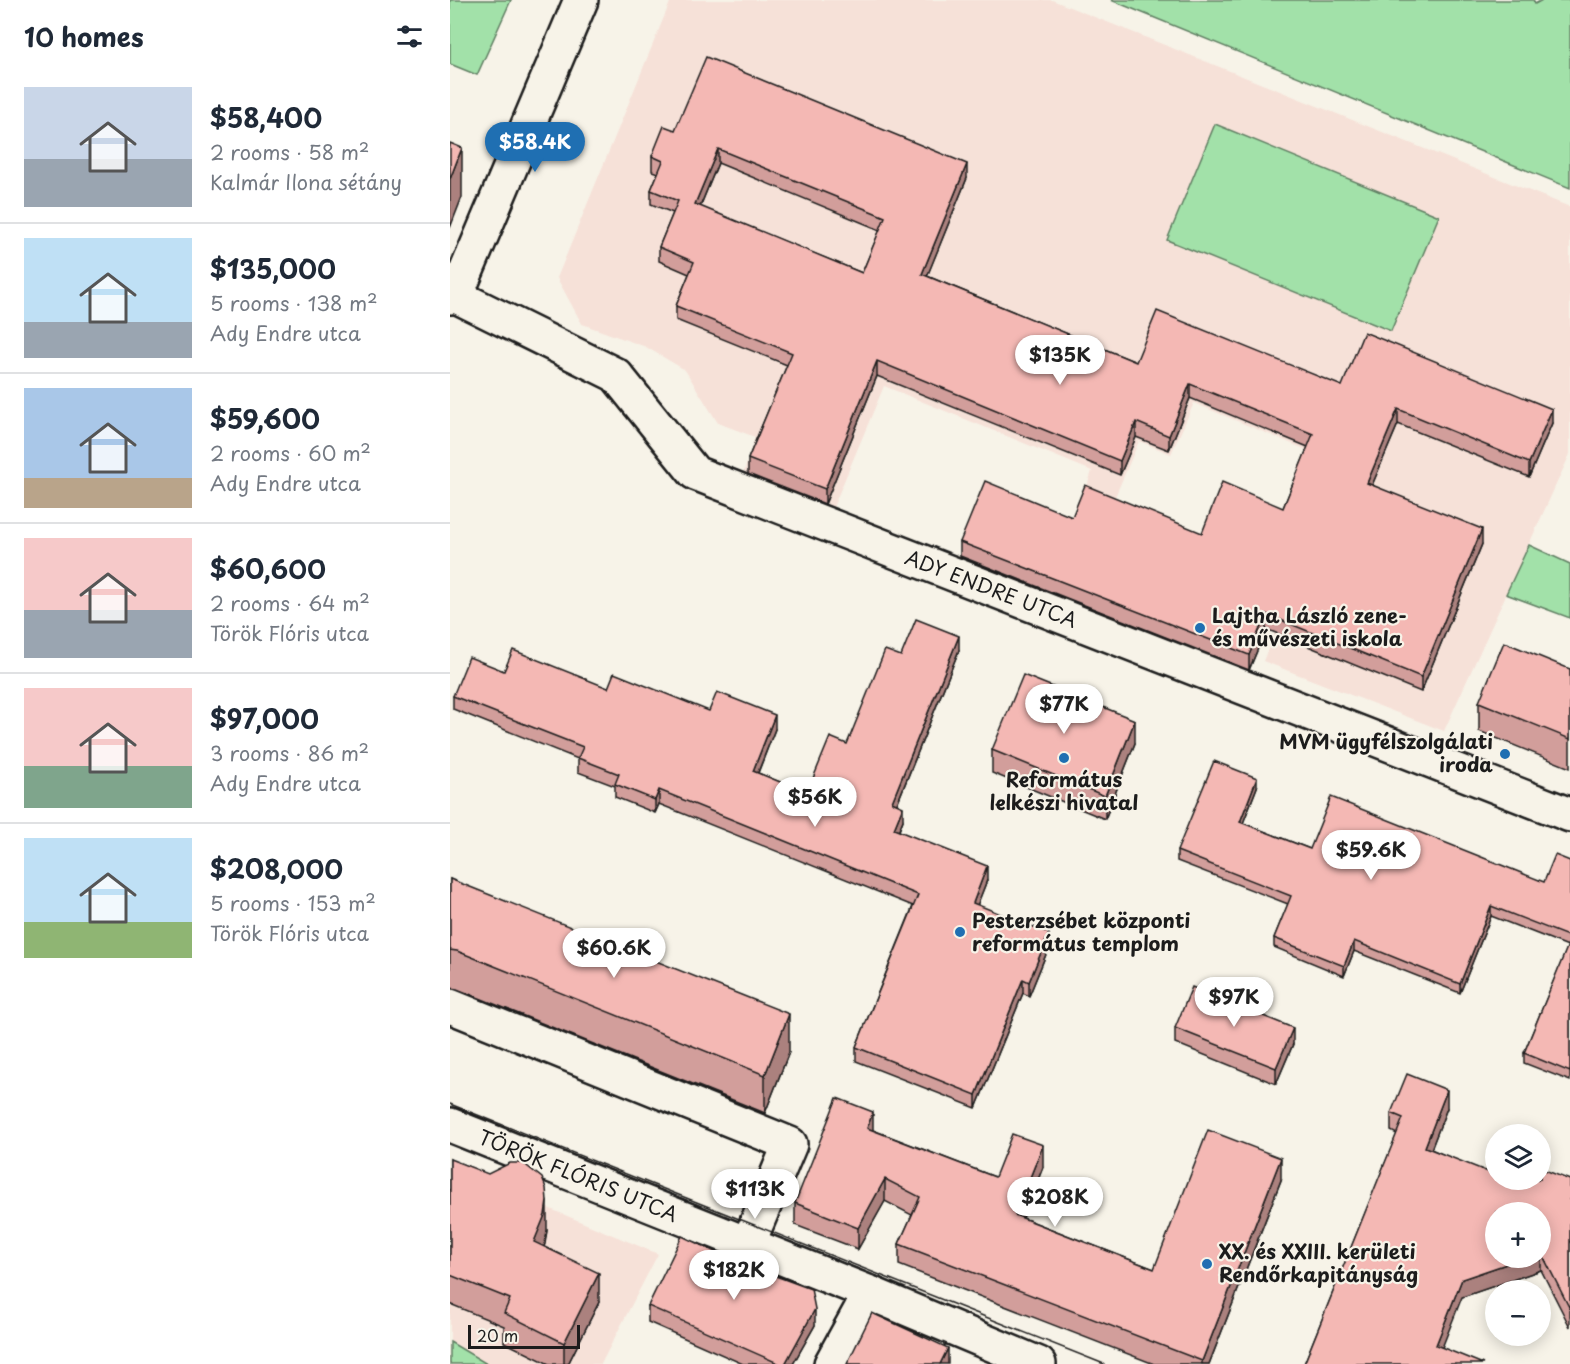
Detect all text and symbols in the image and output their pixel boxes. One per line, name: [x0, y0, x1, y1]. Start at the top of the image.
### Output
text: 10 homes: [24, 17, 144, 56]
icon: filters: [393, 20, 426, 53]
text: $58,400: [210, 98, 322, 137]
icon: home: [72, 111, 144, 183]
pin: $58.4K: [486, 122, 584, 173]
text: $58.4K: [499, 126, 571, 156]
text: 2 rooms · 58 m²: [210, 137, 369, 167]
text: Kalmár Ilona sétány: [210, 167, 402, 197]
text: $135,000: [210, 249, 336, 288]
icon: home: [72, 262, 144, 334]
text: 5 rooms · 138 m²: [210, 288, 378, 318]
text: Ady Endre utca: [210, 318, 361, 348]
pin: $135K: [1018, 335, 1102, 386]
text: $135K: [1029, 339, 1091, 369]
text: $59,600: [210, 399, 320, 438]
icon: home: [72, 412, 144, 484]
text: 2 rooms · 60 m²: [210, 438, 371, 468]
text: Ady Endre utca: [210, 468, 361, 498]
street label: ADY ENDRE UTCA: [901, 541, 1082, 635]
text: $60,600: [210, 549, 326, 588]
icon: home: [72, 562, 144, 634]
text: 2 rooms · 64 m²: [210, 588, 370, 618]
place label: Lajtha László zene- és művészeti iskola: [1212, 600, 1407, 653]
text: Török Flóris utca: [210, 618, 369, 648]
marker: Lajtha László zene- és művészeti iskola: [1193, 621, 1207, 635]
pin: $77K: [1028, 684, 1100, 735]
text: $77K: [1039, 688, 1089, 718]
text: $97,000: [210, 699, 319, 738]
icon: home: [72, 712, 144, 784]
place label: MVM ügyfélszolgálati iroda: [1279, 726, 1493, 779]
text: 3 rooms · 86 m²: [210, 738, 369, 768]
marker: MVM ügyfélszolgálati iroda: [1498, 747, 1512, 761]
marker: Református lelkészi hivatal: [1057, 751, 1071, 765]
place label: Református lelkészi hivatal: [990, 764, 1138, 817]
text: Ady Endre utca: [210, 768, 361, 798]
pin: $56K: [779, 777, 851, 828]
text: $56K: [788, 781, 842, 811]
pin: $59.6K: [1322, 830, 1420, 881]
text: $59.6K: [1336, 834, 1406, 864]
text: $208,000: [210, 849, 343, 888]
icon: home: [72, 862, 144, 934]
text: 5 rooms · 153 m²: [210, 888, 376, 918]
place label: Pesterzsébet központi református templom: [972, 905, 1191, 958]
text: Török Flóris utca: [210, 918, 369, 948]
marker: Pesterzsébet központi református templom: [953, 925, 967, 939]
pin: $60.6K: [565, 928, 663, 979]
text: $60.6K: [577, 932, 651, 962]
pin: $97K: [1198, 977, 1270, 1028]
text: $97K: [1209, 981, 1259, 1011]
street label: TÖRÖK FLÓRIS UTCA: [474, 1121, 683, 1229]
map controls: [1485, 1124, 1551, 1346]
button: layers: [1485, 1124, 1551, 1190]
pin: $113K: [713, 1169, 797, 1220]
text: $113K: [725, 1173, 785, 1203]
pin: $208K: [1013, 1177, 1097, 1228]
text: $208K: [1021, 1181, 1089, 1211]
button: +: [1485, 1202, 1551, 1268]
place label: XX. és XXIII. kerületi Rendőrkapitányság: [1219, 1236, 1418, 1289]
pin: $182K: [692, 1250, 776, 1301]
text: $182K: [703, 1254, 765, 1284]
marker: XX. és XXIII. kerületi Rendőrkapitányság: [1200, 1257, 1214, 1271]
button: −: [1485, 1280, 1551, 1346]
scale bar: [468, 1322, 580, 1350]
text: 20 m: [477, 1323, 518, 1347]

